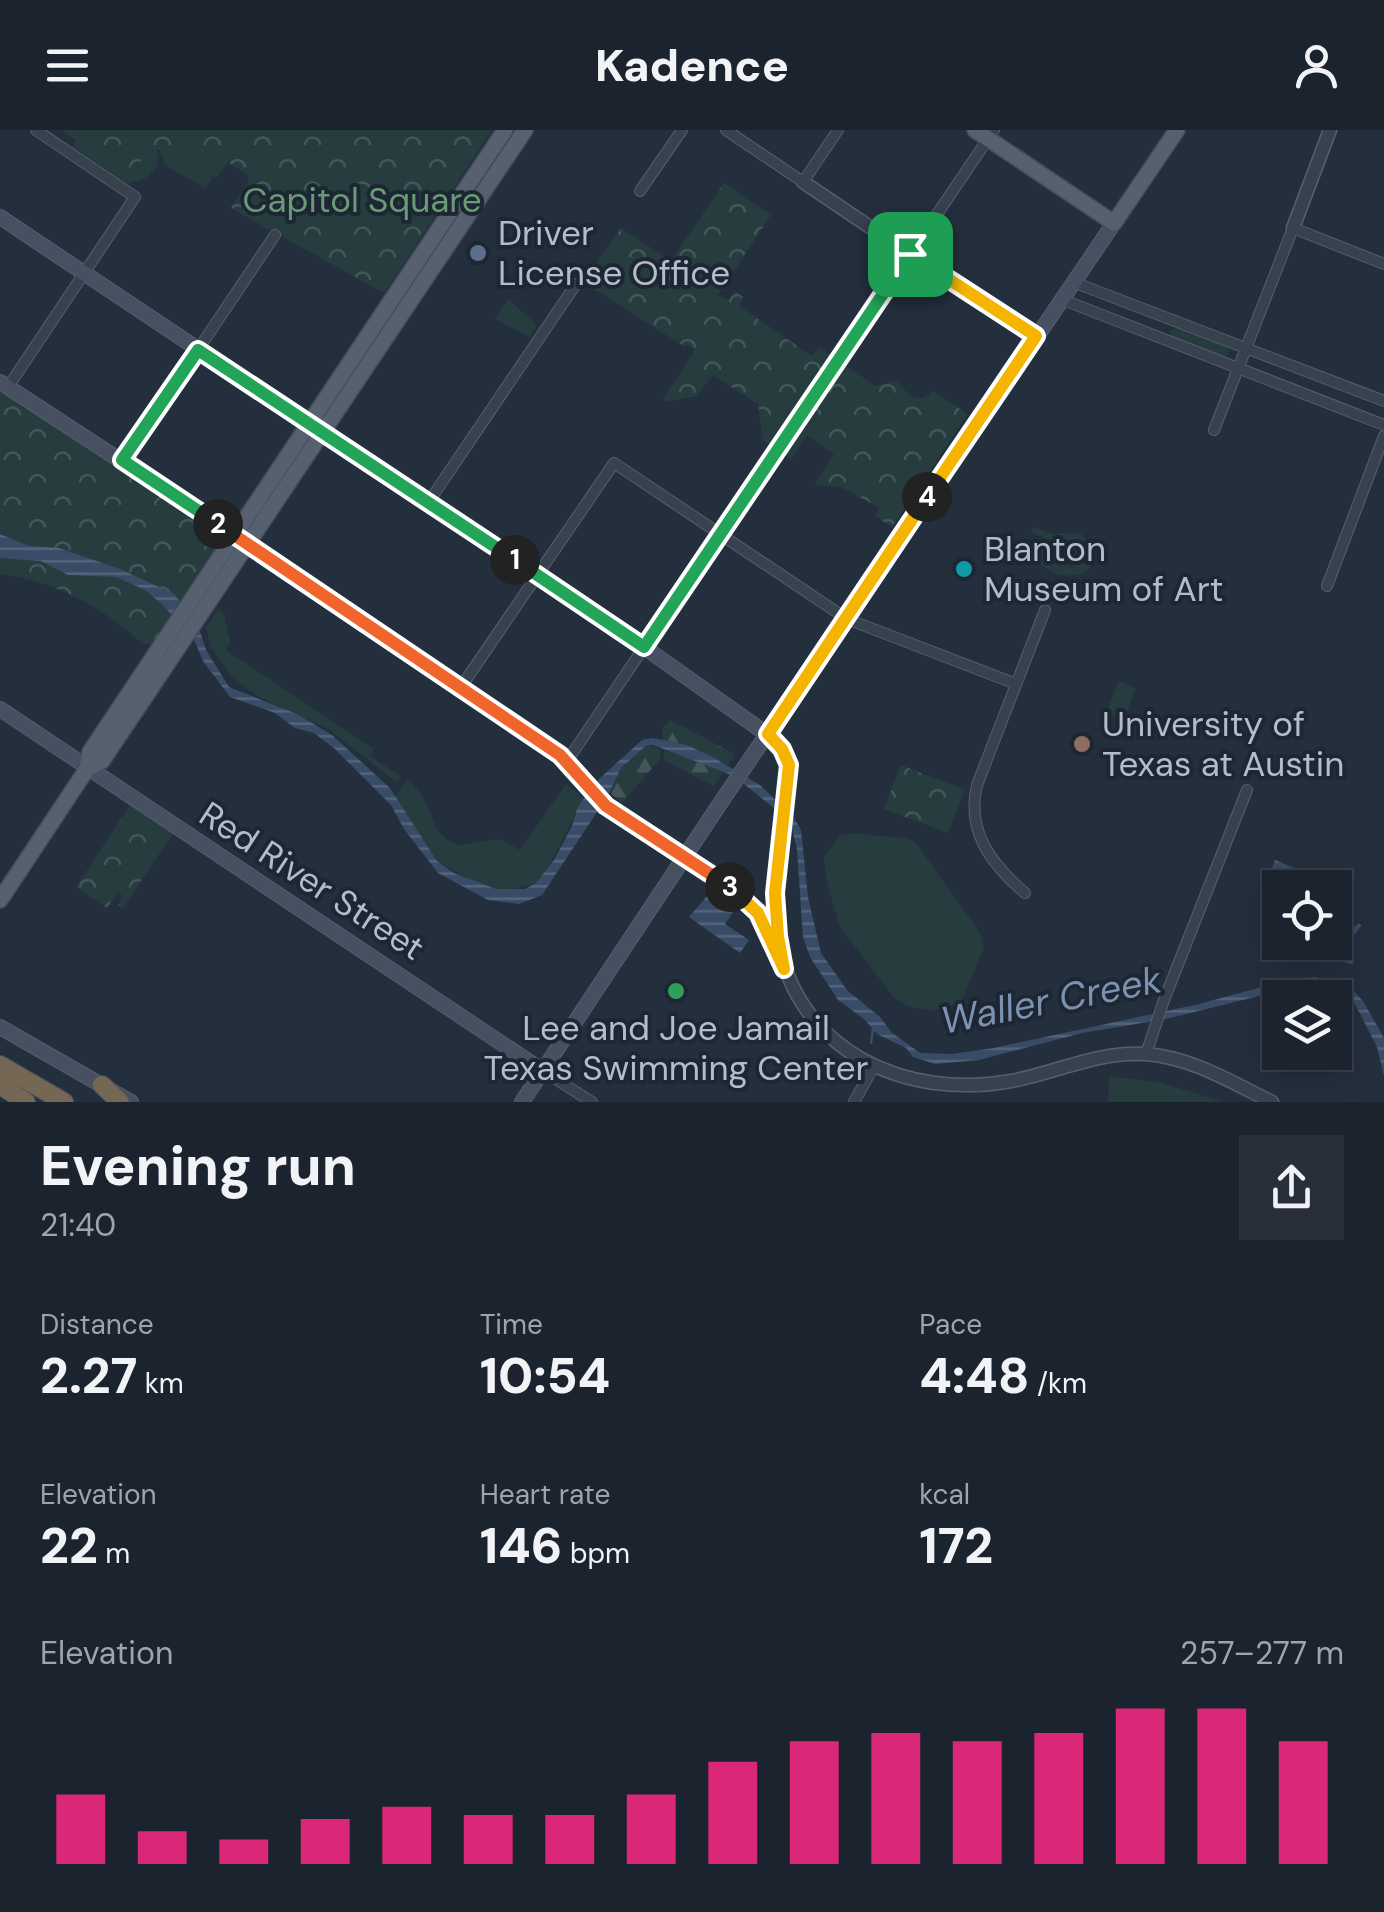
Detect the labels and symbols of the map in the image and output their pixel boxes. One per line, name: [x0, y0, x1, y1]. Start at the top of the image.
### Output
park label: Capitol Square: [242, 177, 482, 223]
place label: Driver License Office: [498, 210, 730, 296]
pin: [868, 212, 953, 297]
marker: Driver License Office: [467, 242, 489, 264]
pin: 4: [902, 472, 952, 522]
pin: 2: [193, 499, 243, 549]
place label: Blanton Museum of Art: [984, 526, 1223, 612]
pin: 1: [490, 535, 540, 585]
marker: Blanton Museum of Art: [953, 558, 975, 580]
place label: University of Texas at Austin: [1102, 701, 1344, 787]
marker: University of Texas at Austin: [1071, 733, 1093, 755]
street label: Red River Street: [191, 791, 433, 971]
pin: 3: [705, 862, 755, 912]
water label: Waller Creek: [936, 954, 1166, 1046]
marker: Lee and Joe Jamail Texas Swimming Center: [665, 980, 687, 1002]
place label: Lee and Joe Jamail Texas Swimming Center: [484, 1005, 869, 1091]

